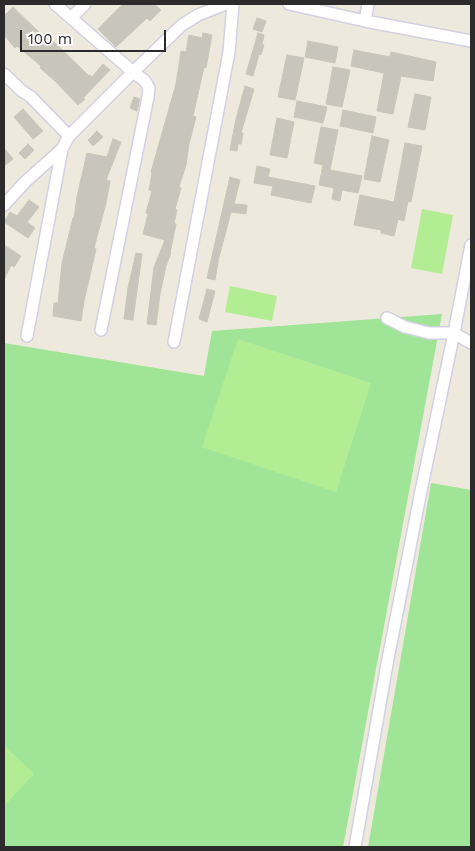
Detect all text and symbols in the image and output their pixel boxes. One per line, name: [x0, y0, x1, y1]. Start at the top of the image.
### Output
scale bar: [22, 20, 169, 52]
text: 100 m: [28, 30, 72, 48]

